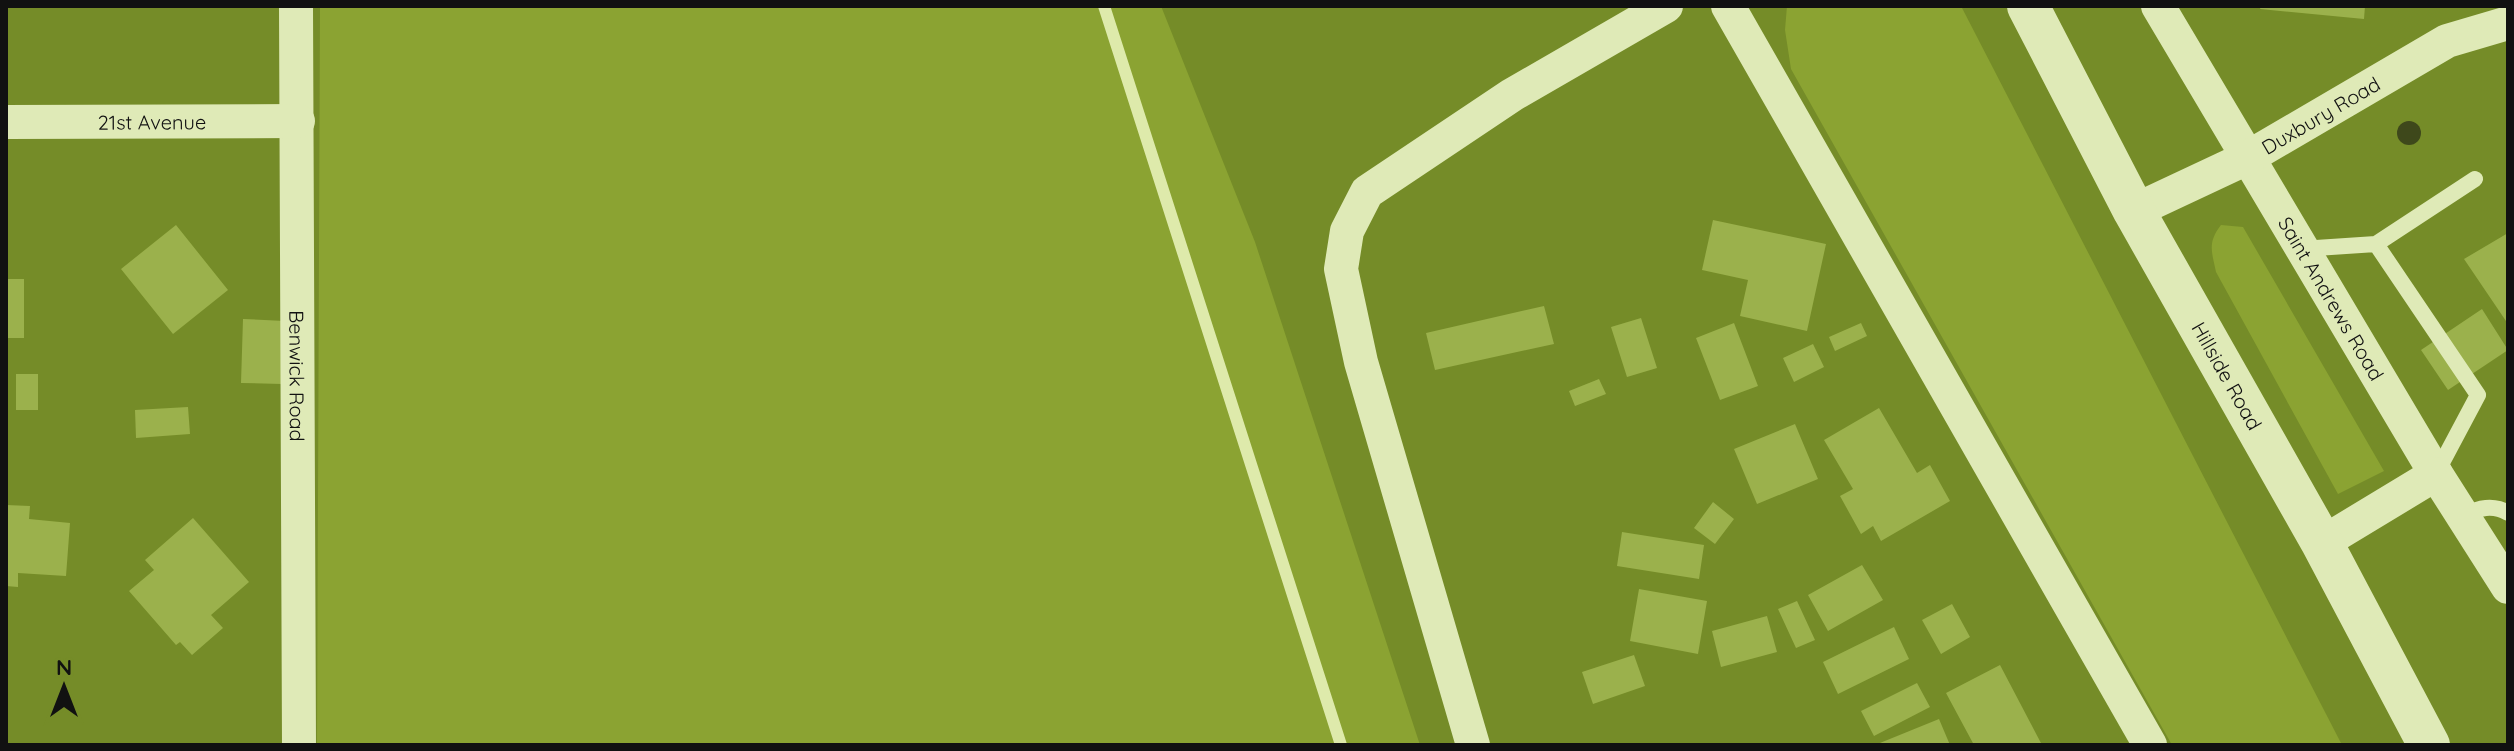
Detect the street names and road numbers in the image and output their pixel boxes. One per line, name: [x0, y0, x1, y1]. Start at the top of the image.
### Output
street label: Duxbury Road: [2257, 71, 2384, 159]
street label: 21st Avenue: [98, 109, 206, 134]
street label: Saint Andrews Road: [2273, 212, 2390, 385]
street label: Benwick Road: [285, 310, 310, 442]
street label: Hillside Road: [2187, 317, 2268, 434]

